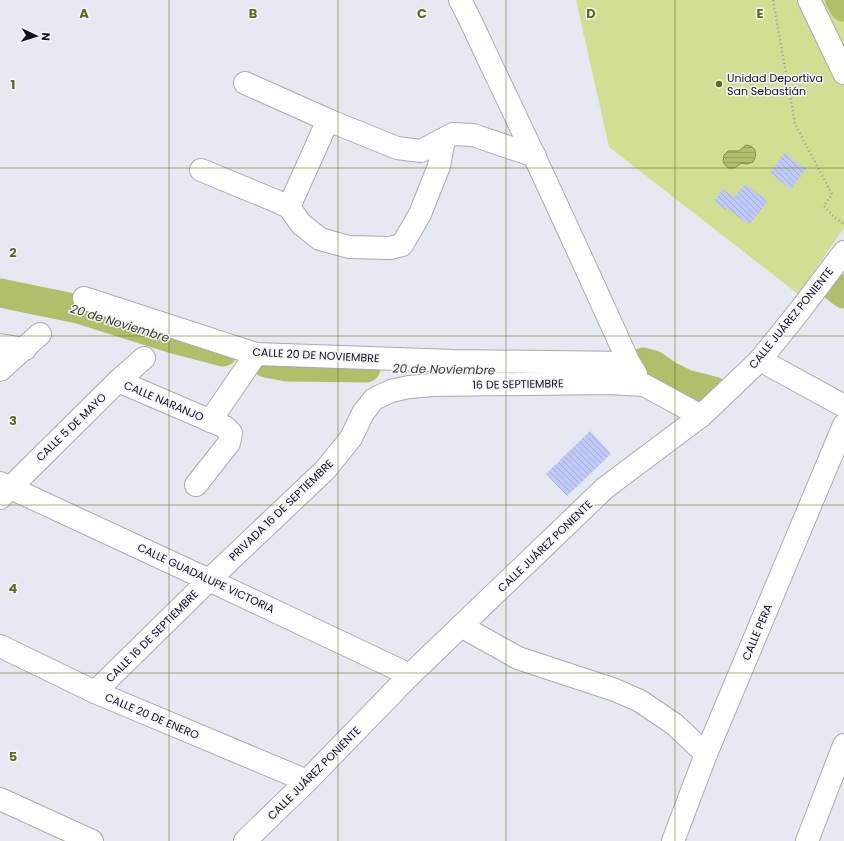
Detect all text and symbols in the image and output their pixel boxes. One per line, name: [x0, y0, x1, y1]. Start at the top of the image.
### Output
text: A: [79, 4, 89, 23]
text: B: [249, 4, 258, 23]
text: C: [417, 4, 427, 23]
text: D: [586, 4, 596, 23]
text: E: [756, 4, 764, 23]
north arrow: [16, 16, 56, 56]
text: N: [38, 32, 54, 41]
place label: Unidad Deportiva San Sebastián: [727, 70, 823, 99]
text: 1: [11, 75, 15, 94]
marker: Unidad Deportiva San Sebastián: [714, 79, 724, 89]
text: 2: [9, 243, 17, 262]
street label: CALLE JUÁREZ PONIENTE: [745, 264, 837, 372]
water label: 20 de Noviembre: [68, 300, 172, 346]
street label: CALLE 20 DE NOVIEMBRE: [252, 344, 380, 366]
water label: 20 de Noviembre: [392, 360, 496, 378]
street label: 16 DE SEPTIEMBRE: [472, 375, 564, 393]
street label: CALLE NARANJO: [122, 377, 207, 425]
street label: CALLE 5 DE MAYO: [32, 389, 110, 465]
text: 3: [9, 411, 17, 430]
street label: PRIVADA 16 DE SEPTIEMBRE: [225, 456, 337, 564]
street label: CALLE JUÁREZ PONIENTE: [494, 496, 596, 596]
street label: CALLE GUADALUPE VICTORIA: [135, 539, 278, 617]
text: 4: [9, 579, 18, 598]
street label: CALLE 16 DE SEPTIEMBRE: [102, 586, 202, 686]
street label: CALLE PERA: [738, 601, 776, 663]
street label: CALLE 20 DE ENERO: [102, 689, 202, 743]
street label: CALLE JUÁREZ PONIENTE: [264, 723, 364, 823]
text: 5: [9, 747, 17, 766]

